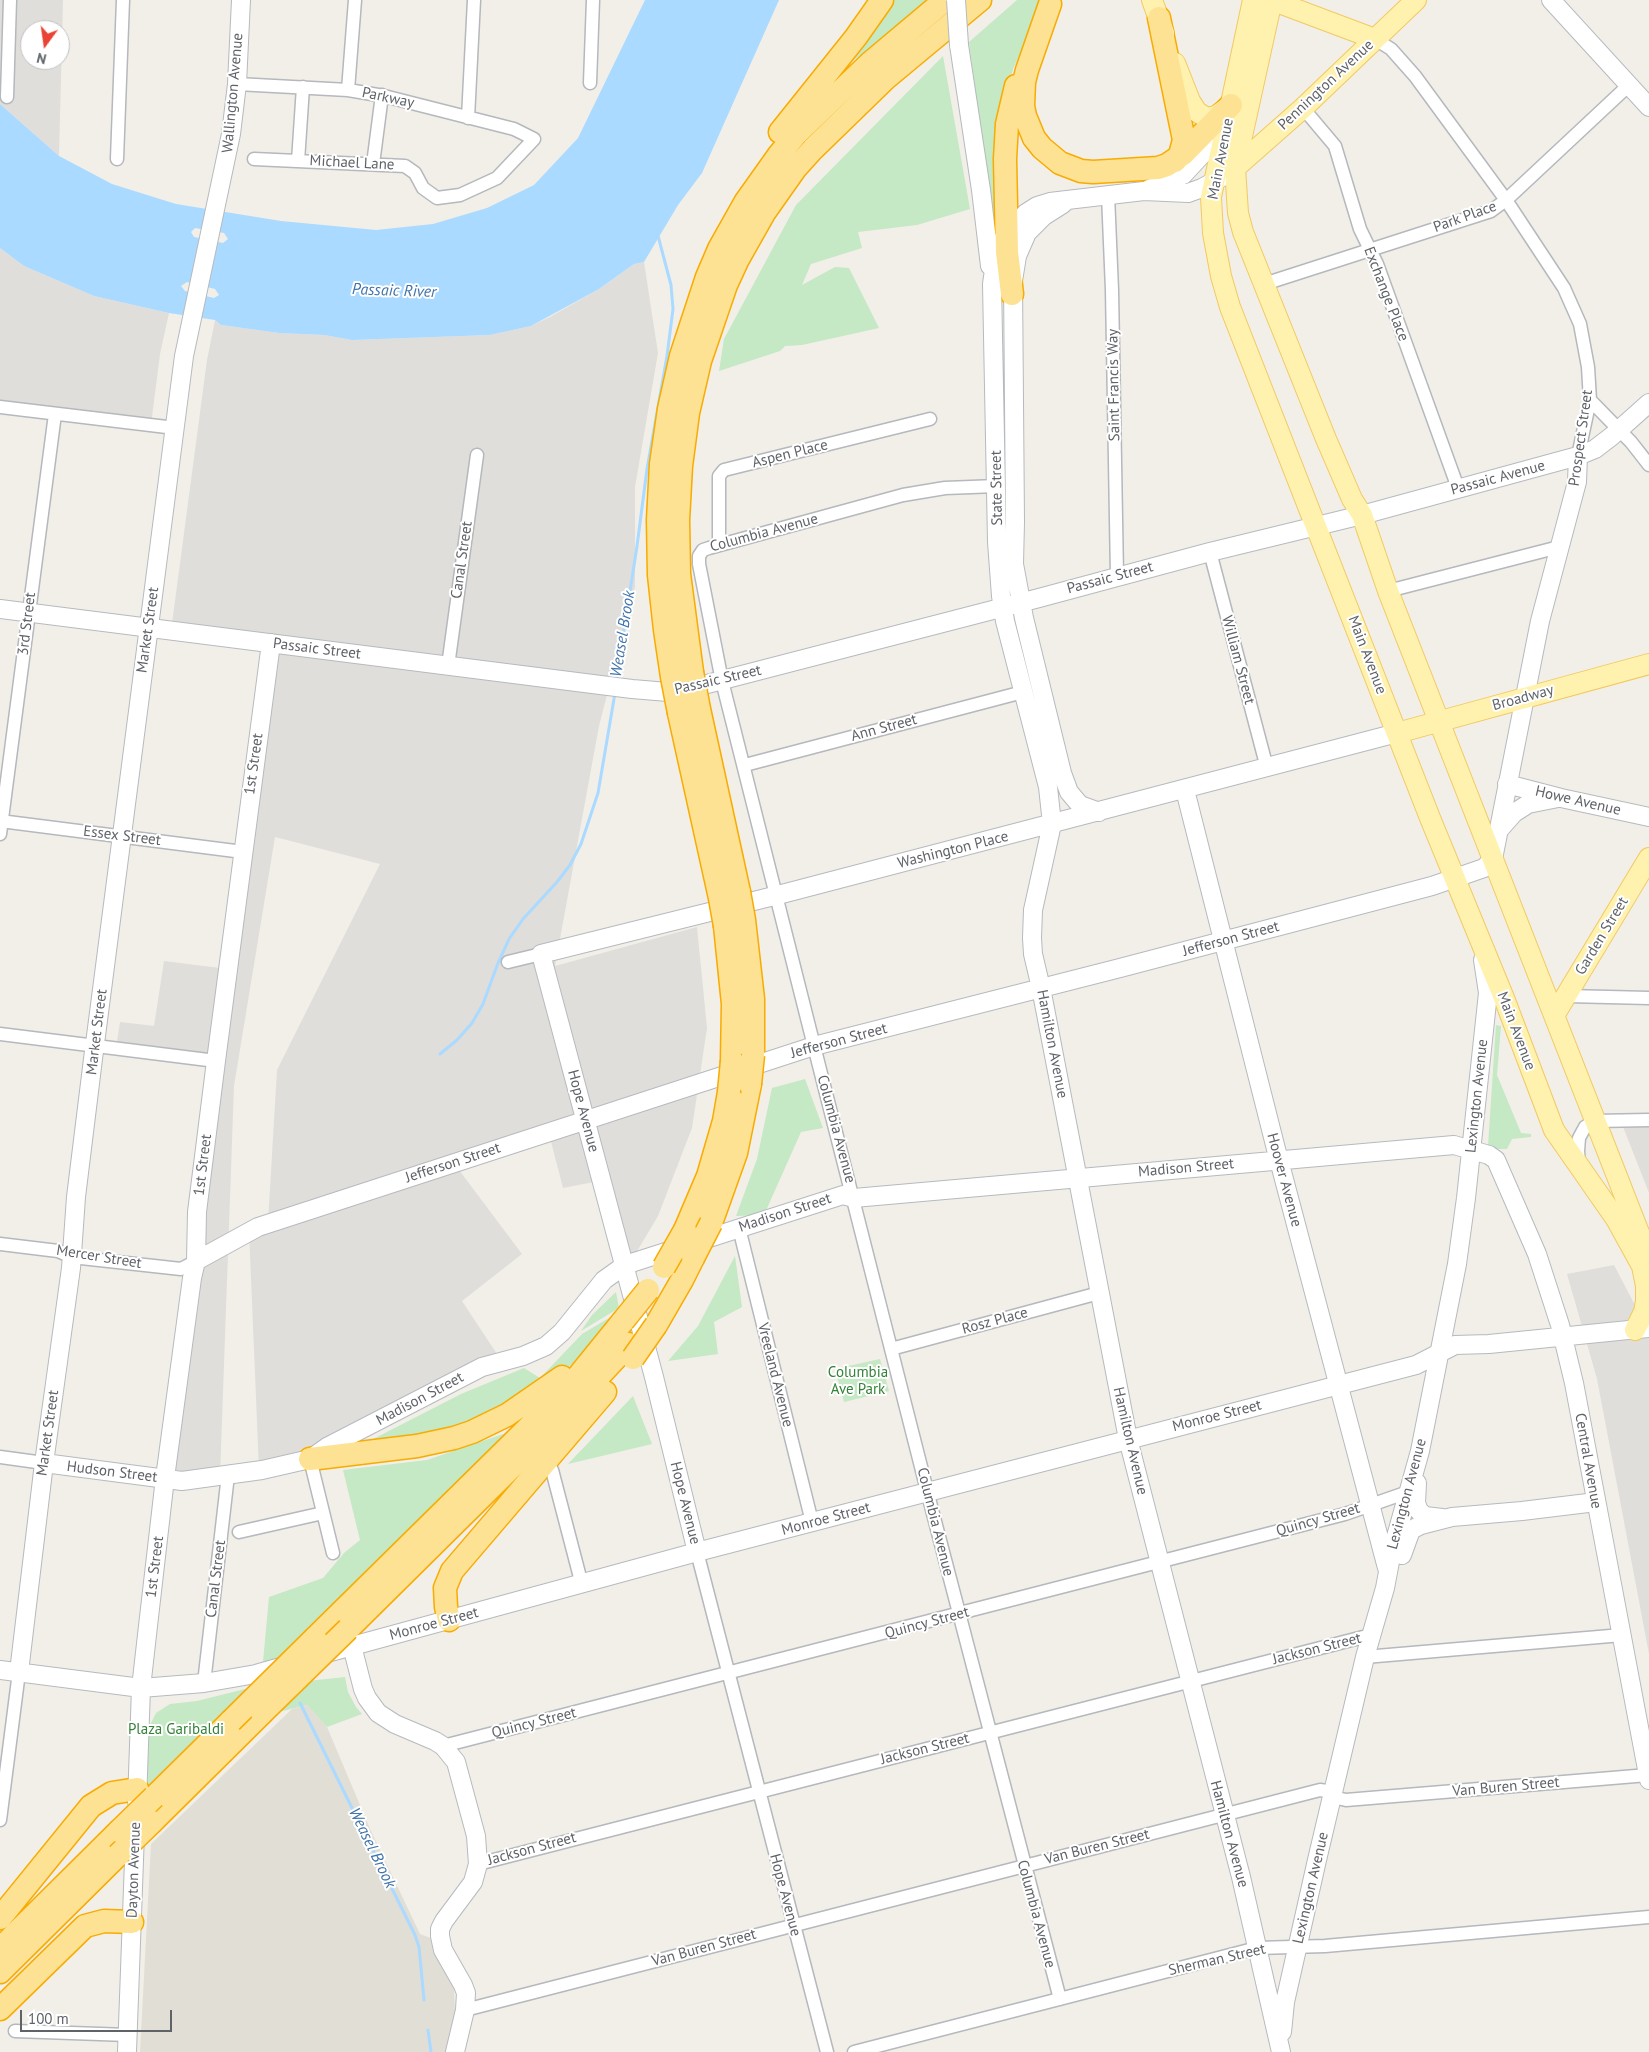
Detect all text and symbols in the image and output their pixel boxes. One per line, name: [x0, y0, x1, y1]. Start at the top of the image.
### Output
north arrow: [20, 20, 70, 70]
street label: Wallington Avenue: [219, 32, 247, 154]
street label: Pennington Avenue: [1274, 36, 1378, 134]
text: N: [35, 49, 48, 68]
street label: Parkway: [360, 84, 416, 112]
street label: Main Avenue: [1204, 117, 1238, 201]
street label: Michael Lane: [309, 152, 395, 174]
street label: Park Place: [1431, 197, 1499, 237]
street label: Exchange Place: [1360, 244, 1412, 344]
water label: Passaic River: [351, 280, 437, 302]
street label: Saint Francis Way: [1104, 329, 1124, 441]
street label: Prospect Street: [1565, 389, 1597, 487]
street label: Aspen Place: [750, 436, 830, 472]
street label: State Street: [987, 450, 1007, 526]
street label: Passaic Avenue: [1449, 457, 1547, 499]
street label: Columbia Avenue: [708, 510, 820, 556]
street label: Canal Street: [448, 520, 476, 600]
street label: Passaic Street: [1065, 558, 1155, 598]
street label: Market Street: [133, 586, 163, 674]
water label: Weasel Brook: [607, 590, 639, 678]
street label: 3rd Street: [14, 591, 40, 657]
street label: Main Avenue: [1344, 613, 1390, 697]
street label: William Street: [1218, 614, 1258, 706]
street label: Passaic Street: [272, 635, 362, 663]
street label: Passaic Street: [673, 661, 763, 699]
street label: Broadway: [1490, 681, 1556, 715]
street label: Ann Street: [849, 711, 919, 745]
street label: 1st Street: [241, 732, 267, 796]
street label: Howe Avenue: [1533, 782, 1623, 820]
street label: Essex Street: [82, 822, 162, 850]
street label: Washington Place: [896, 828, 1010, 872]
street label: Garden Street: [1572, 894, 1632, 978]
street label: Jefferson Street: [1181, 917, 1281, 961]
street label: Market Street: [83, 988, 111, 1076]
street label: Hamilton Avenue: [1033, 988, 1071, 1100]
street label: Main Avenue: [1493, 989, 1539, 1073]
street label: Jefferson Street: [789, 1019, 889, 1063]
street label: Lexington Avenue: [1462, 1038, 1492, 1154]
street label: Hope Avenue: [563, 1068, 603, 1154]
street label: Columbia Avenue: [813, 1073, 859, 1185]
street label: Hoover Avenue: [1263, 1131, 1305, 1229]
street label: 1st Street: [190, 1133, 216, 1197]
street label: Jefferson Street: [403, 1139, 503, 1187]
street label: Madison Street: [1137, 1155, 1235, 1181]
street label: Madison Street: [736, 1190, 834, 1236]
street label: Mercer Street: [55, 1241, 143, 1273]
street label: Rosz Place: [960, 1304, 1030, 1338]
street label: Vreeland Avenue: [753, 1321, 797, 1429]
park label: Columbia Ave Park: [828, 1364, 888, 1399]
street label: Madison Street: [373, 1368, 467, 1430]
street label: Hamilton Avenue: [1109, 1385, 1151, 1497]
street label: Market Street: [33, 1389, 63, 1477]
street label: Monroe Street: [1171, 1396, 1263, 1436]
street label: Central Avenue: [1571, 1412, 1605, 1510]
street label: Lexington Avenue: [1384, 1437, 1430, 1551]
street label: Hudson Street: [66, 1458, 158, 1486]
street label: Hope Avenue: [666, 1460, 704, 1546]
street label: Columbia Avenue: [913, 1466, 957, 1578]
street label: Monroe Street: [780, 1499, 872, 1539]
street label: Quincy Street: [1274, 1499, 1362, 1541]
street label: 1st Street: [142, 1535, 168, 1599]
street label: Canal Street: [202, 1539, 230, 1619]
street label: Quincy Street: [883, 1603, 971, 1643]
street label: Monroe Street: [388, 1604, 480, 1644]
street label: Jackson Street: [1271, 1629, 1363, 1669]
street label: Quincy Street: [490, 1704, 578, 1742]
park label: Plaza Garibaldi: [128, 1721, 224, 1739]
street label: Jackson Street: [879, 1729, 971, 1769]
street label: Van Buren Street: [1452, 1773, 1560, 1801]
street label: Hamilton Avenue: [1206, 1778, 1252, 1890]
water label: Weasel Brook: [344, 1805, 400, 1891]
street label: Dayton Avenue: [123, 1822, 145, 1918]
street label: Van Buren Street: [1043, 1825, 1151, 1869]
street label: Jackson Street: [486, 1829, 578, 1869]
street label: Lexington Avenue: [1289, 1830, 1333, 1946]
street label: Hope Avenue: [765, 1852, 805, 1938]
street label: Columbia Avenue: [1013, 1858, 1059, 1970]
street label: Van Buren Street: [650, 1925, 758, 1971]
street label: Sherman Street: [1167, 1940, 1267, 1980]
scale bar: [22, 2000, 175, 2032]
text: 100 m: [28, 2009, 69, 2028]

